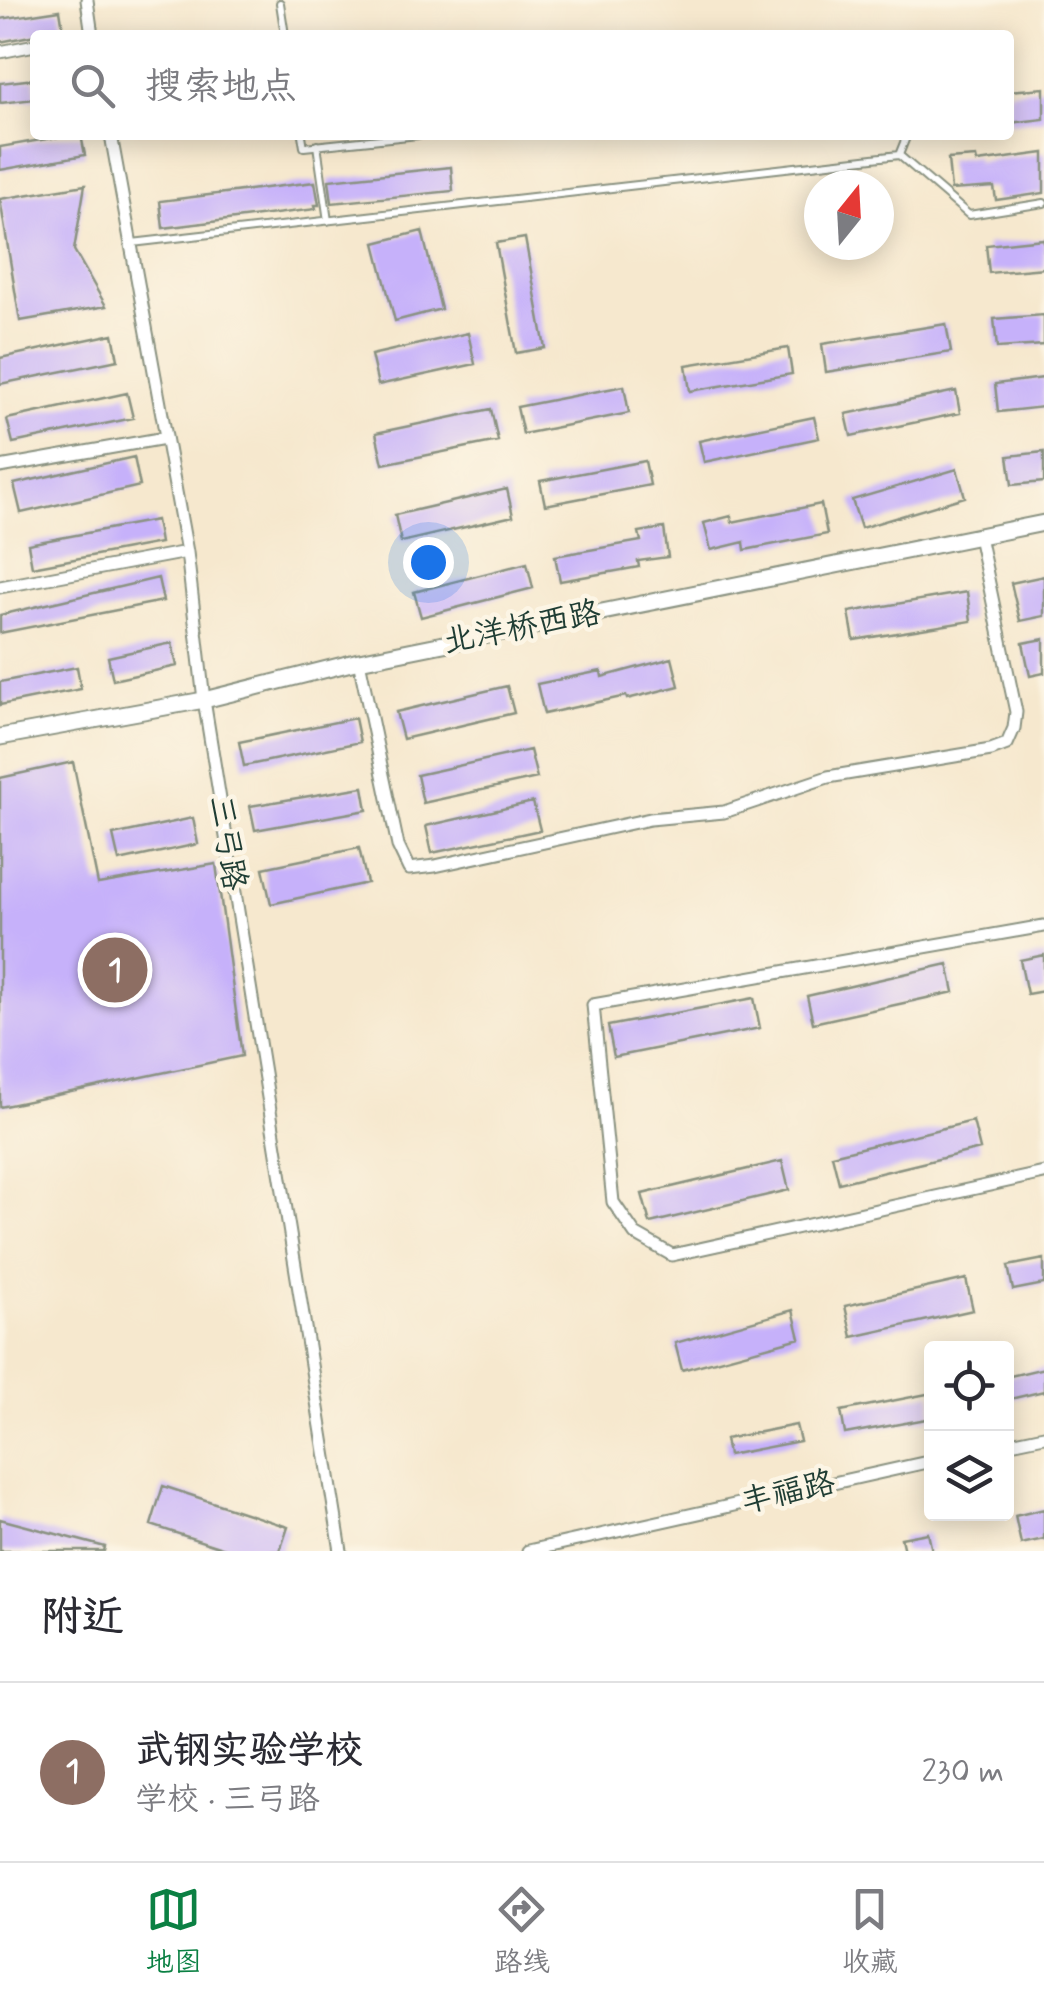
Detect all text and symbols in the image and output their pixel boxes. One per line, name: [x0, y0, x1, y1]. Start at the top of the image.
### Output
search box: [30, 30, 1014, 140]
icon: search: [65, 58, 120, 113]
text: 搜索地点: [145, 63, 297, 112]
north arrow: [804, 170, 894, 260]
your location: [403, 537, 454, 588]
street label: 北洋桥西路: [439, 592, 605, 664]
street label: 三弓路: [199, 792, 255, 894]
pin: 1: [82, 932, 148, 1008]
map controls: [924, 1341, 1014, 1521]
button: locate: [924, 1341, 1014, 1431]
button: layers: [924, 1431, 1014, 1521]
street label: 丰福路: [736, 1462, 840, 1524]
text: 附近: [40, 1591, 124, 1646]
text: 武钢实验学校: [135, 1727, 363, 1776]
text: 1: [65, 1751, 80, 1793]
text: 230 m: [921, 1751, 1004, 1793]
text: 学校 · 三弓路: [135, 1779, 320, 1821]
tab: 地图: [146, 1882, 202, 1982]
tab: 路线: [494, 1882, 550, 1982]
tab: 收藏: [842, 1882, 898, 1982]

